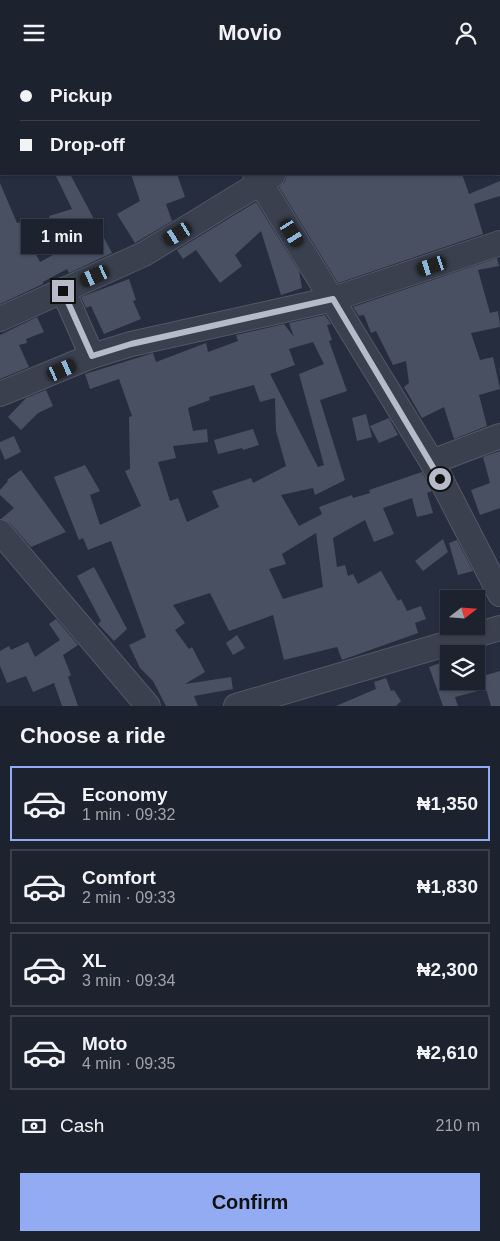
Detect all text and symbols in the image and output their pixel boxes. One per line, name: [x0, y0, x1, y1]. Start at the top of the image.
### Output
icon: menu: [20, 19, 48, 47]
icon: person: [452, 19, 480, 47]
text: Movio: [218, 20, 282, 45]
text: Pickup: [50, 85, 112, 106]
text: Drop-off: [50, 134, 125, 155]
car: [277, 216, 306, 250]
callout: 1 min: [22, 219, 104, 253]
car: [161, 220, 194, 248]
text: 1 min: [41, 228, 83, 245]
car: [415, 254, 448, 278]
car: [78, 263, 111, 289]
route end: [52, 280, 74, 302]
car: [45, 357, 78, 383]
route start: [429, 468, 451, 490]
north arrow: [440, 590, 485, 635]
map controls: [440, 590, 485, 690]
button: layers: [440, 645, 485, 690]
text: Choose a ride: [20, 723, 165, 748]
icon: car: [22, 781, 67, 826]
text: Economy: [82, 784, 168, 805]
text: ₦1,350: [417, 793, 478, 814]
text: 1 min · 09:32: [82, 806, 175, 823]
icon: car: [22, 864, 67, 909]
text: Comfort: [82, 867, 156, 888]
text: ₦1,830: [417, 876, 478, 897]
text: 2 min · 09:33: [82, 889, 175, 906]
icon: car: [22, 947, 67, 992]
text: XL: [82, 950, 106, 971]
text: ₦2,300: [417, 959, 478, 980]
text: 3 min · 09:34: [82, 972, 175, 989]
icon: car: [22, 1030, 67, 1075]
text: Moto: [82, 1033, 127, 1054]
text: ₦2,610: [417, 1042, 478, 1063]
text: 4 min · 09:35: [82, 1055, 175, 1072]
icon: cash: [20, 1112, 48, 1140]
text: Cash: [60, 1115, 104, 1136]
text: 210 m: [436, 1117, 480, 1134]
button: Confirm: [20, 1173, 480, 1231]

